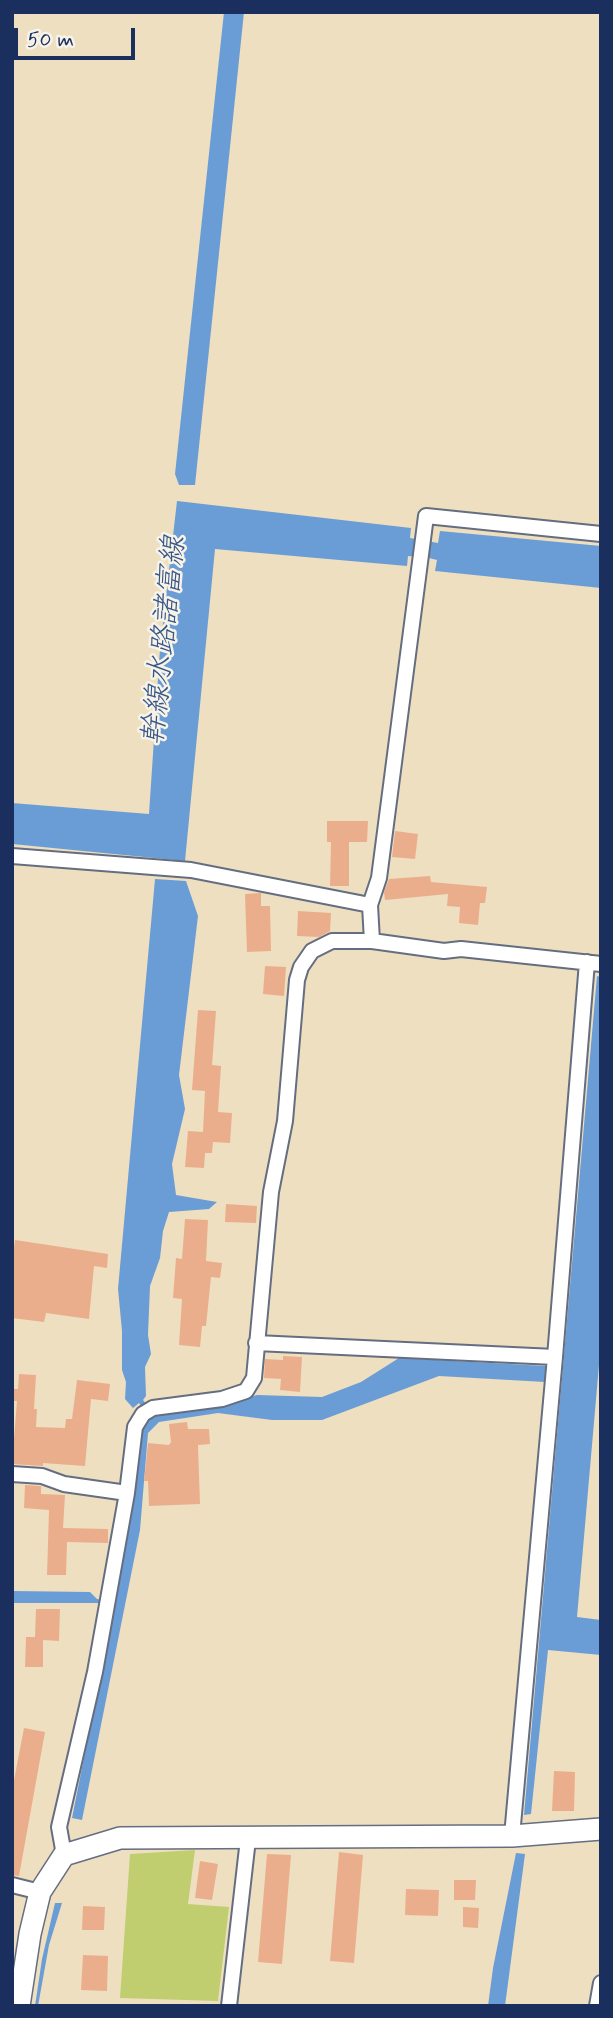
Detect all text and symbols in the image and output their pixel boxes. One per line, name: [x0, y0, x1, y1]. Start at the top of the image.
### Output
scale bar: [18, 14, 138, 58]
text: 50 m: [27, 26, 74, 54]
water label: 幹線水路諸富線: [137, 535, 195, 747]

